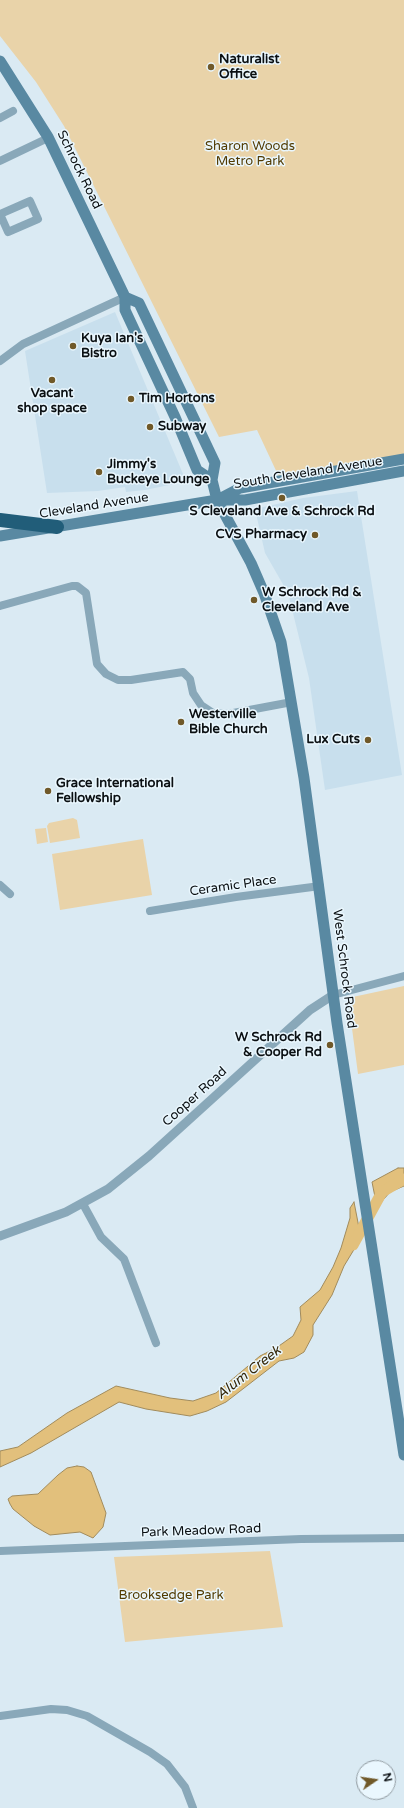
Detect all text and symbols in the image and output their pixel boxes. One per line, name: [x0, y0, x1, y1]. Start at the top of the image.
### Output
place label: Naturalist Office: [219, 52, 279, 83]
marker: Naturalist Office: [206, 62, 216, 72]
street label: Schrock Road: [53, 128, 105, 212]
park label: Sharon Woods Metro Park: [205, 139, 295, 170]
place label: Kuya Ian's Bistro: [81, 331, 143, 362]
marker: Kuya Ian's Bistro: [68, 341, 78, 351]
marker: Vacant shop space: [47, 375, 57, 385]
place label: Vacant shop space: [17, 386, 87, 417]
place label: Tim Hortons: [139, 391, 215, 407]
marker: Tim Hortons: [126, 394, 136, 404]
place label: Subway: [158, 419, 206, 435]
marker: Subway: [145, 422, 155, 432]
street label: South Cleveland Avenue: [233, 454, 383, 492]
place label: Jimmy's Buckeye Lounge: [107, 457, 209, 488]
marker: Jimmy's Buckeye Lounge: [94, 467, 104, 477]
street label: Cleveland Avenue: [38, 490, 150, 522]
marker: S Cleveland Ave & Schrock Rd: [277, 493, 287, 503]
place label: S Cleveland Ave & Schrock Rd: [189, 504, 375, 520]
place label: CVS Pharmacy: [216, 527, 307, 543]
marker: CVS Pharmacy: [310, 530, 320, 540]
place label: W Schrock Rd & Cleveland Ave: [262, 585, 362, 616]
marker: W Schrock Rd & Cleveland Ave: [249, 595, 259, 605]
place label: Westerville Bible Church: [189, 707, 268, 738]
marker: Westerville Bible Church: [176, 717, 186, 727]
place label: Lux Cuts: [306, 732, 360, 748]
marker: Lux Cuts: [363, 735, 373, 745]
place label: Grace International Fellowship: [56, 776, 174, 807]
marker: Grace International Fellowship: [43, 786, 53, 796]
street label: Ceramic Place: [189, 872, 277, 900]
street label: West Schrock Road: [329, 908, 359, 1030]
place label: W Schrock Rd & Cooper Rd: [235, 1030, 322, 1061]
marker: W Schrock Rd & Cooper Rd: [325, 1040, 335, 1050]
street label: Cooper Road: [160, 1064, 230, 1130]
water label: Alum Creek: [213, 1343, 285, 1403]
street label: Park Meadow Road: [140, 1521, 262, 1541]
park label: Brooksedge Park: [118, 1588, 224, 1604]
north arrow: [356, 1760, 396, 1800]
text: N: [380, 1772, 395, 1783]

